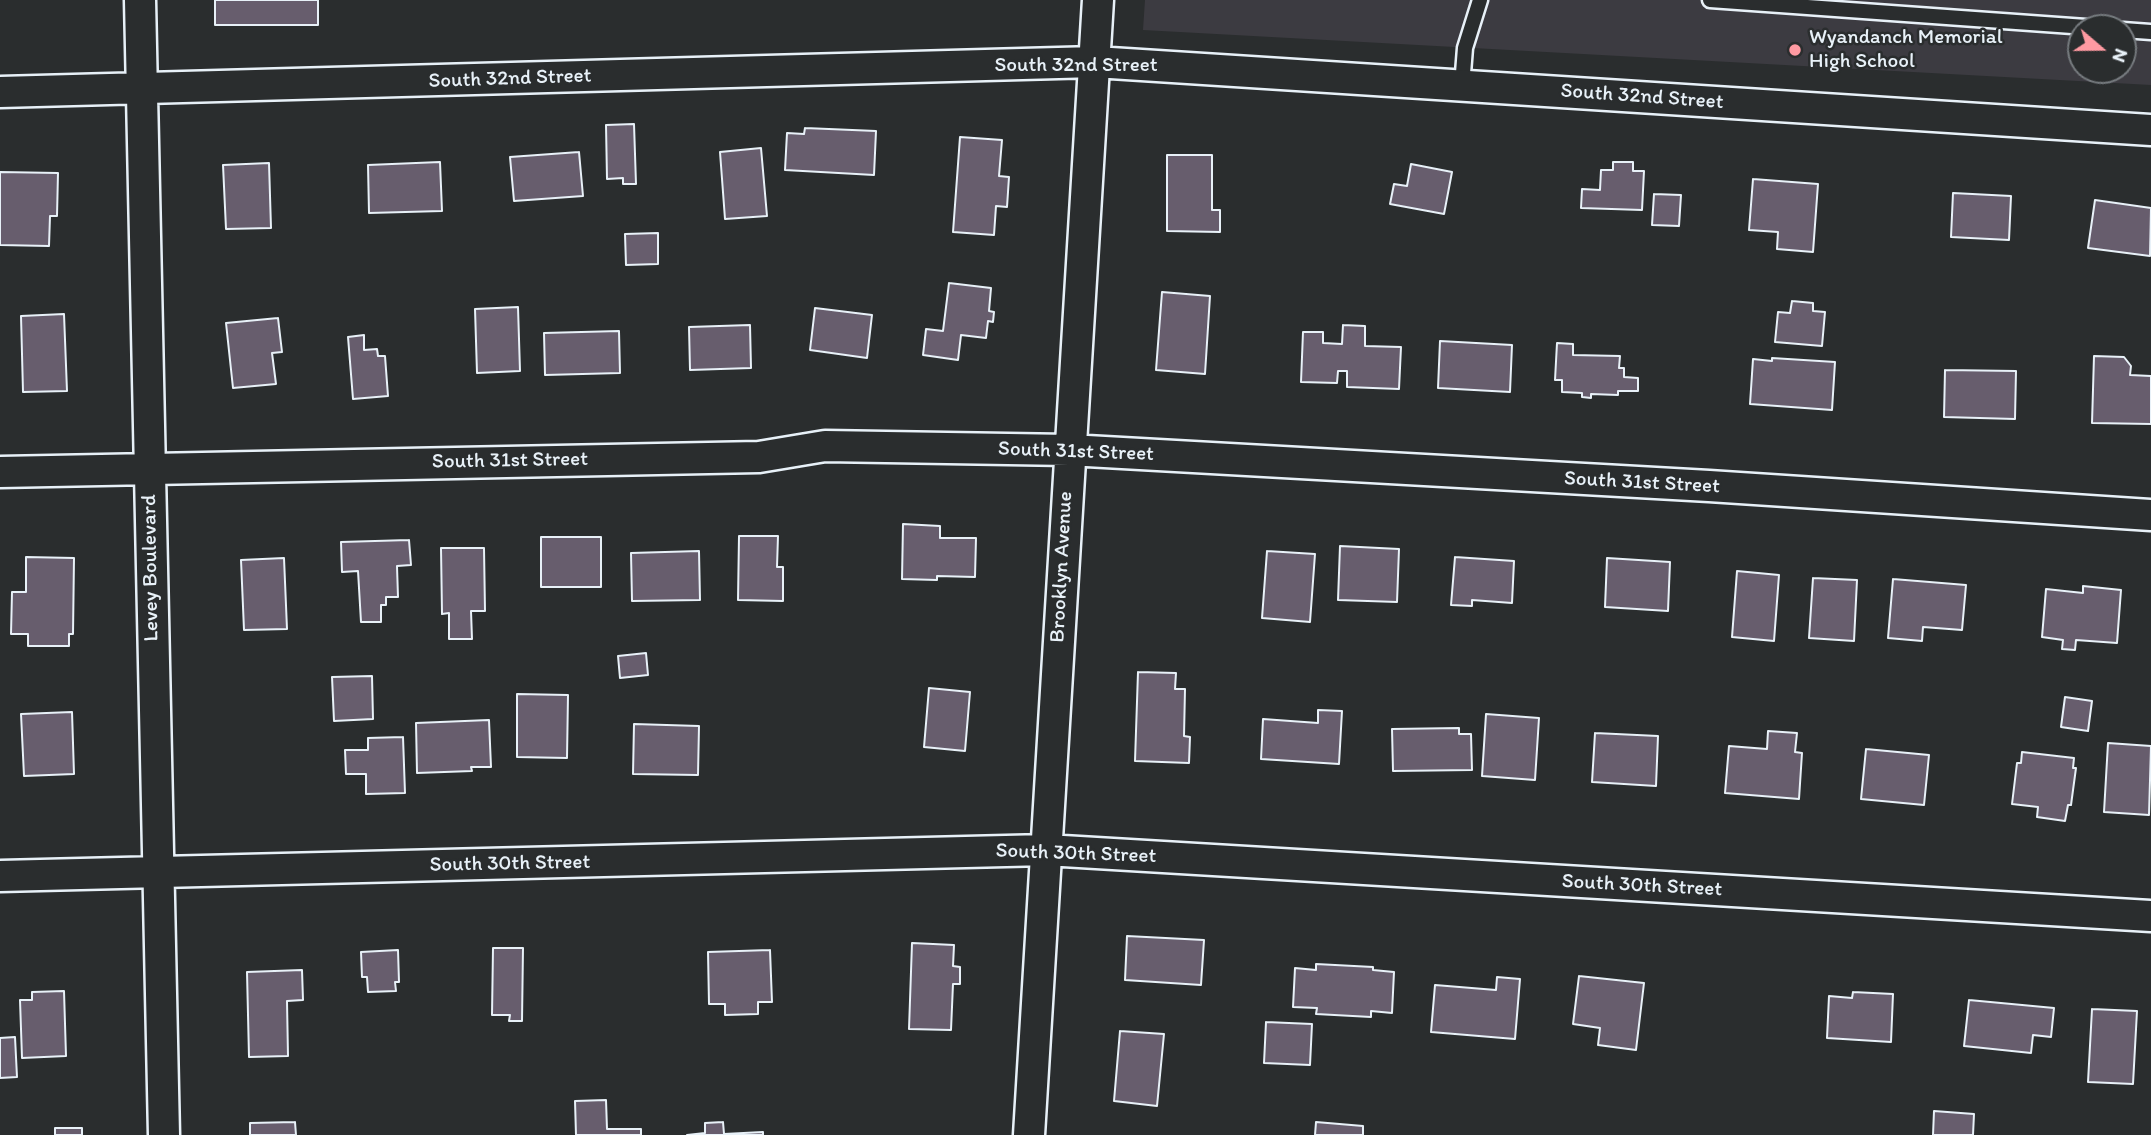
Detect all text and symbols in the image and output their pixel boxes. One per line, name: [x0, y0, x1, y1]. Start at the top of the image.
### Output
north arrow: [2067, 14, 2137, 84]
place label: Wyandanch Memorial High School: [1809, 25, 2003, 75]
marker: Wyandanch Memorial High School: [1787, 42, 1803, 58]
text: N: [2107, 46, 2133, 66]
street label: South 32nd Street: [994, 53, 1158, 79]
street label: South 32nd Street: [428, 64, 592, 94]
street label: South 32nd Street: [1560, 79, 1724, 115]
street label: South 31st Street: [998, 437, 1154, 467]
street label: South 31st Street: [432, 447, 588, 475]
street label: South 31st Street: [1563, 466, 1721, 500]
street label: Brooklyn Avenue: [1045, 491, 1079, 643]
street label: Levey Boulevard: [137, 494, 165, 642]
street label: South 30th Street: [995, 839, 1157, 869]
street label: South 30th Street: [429, 850, 591, 878]
street label: South 30th Street: [1561, 869, 1723, 903]

